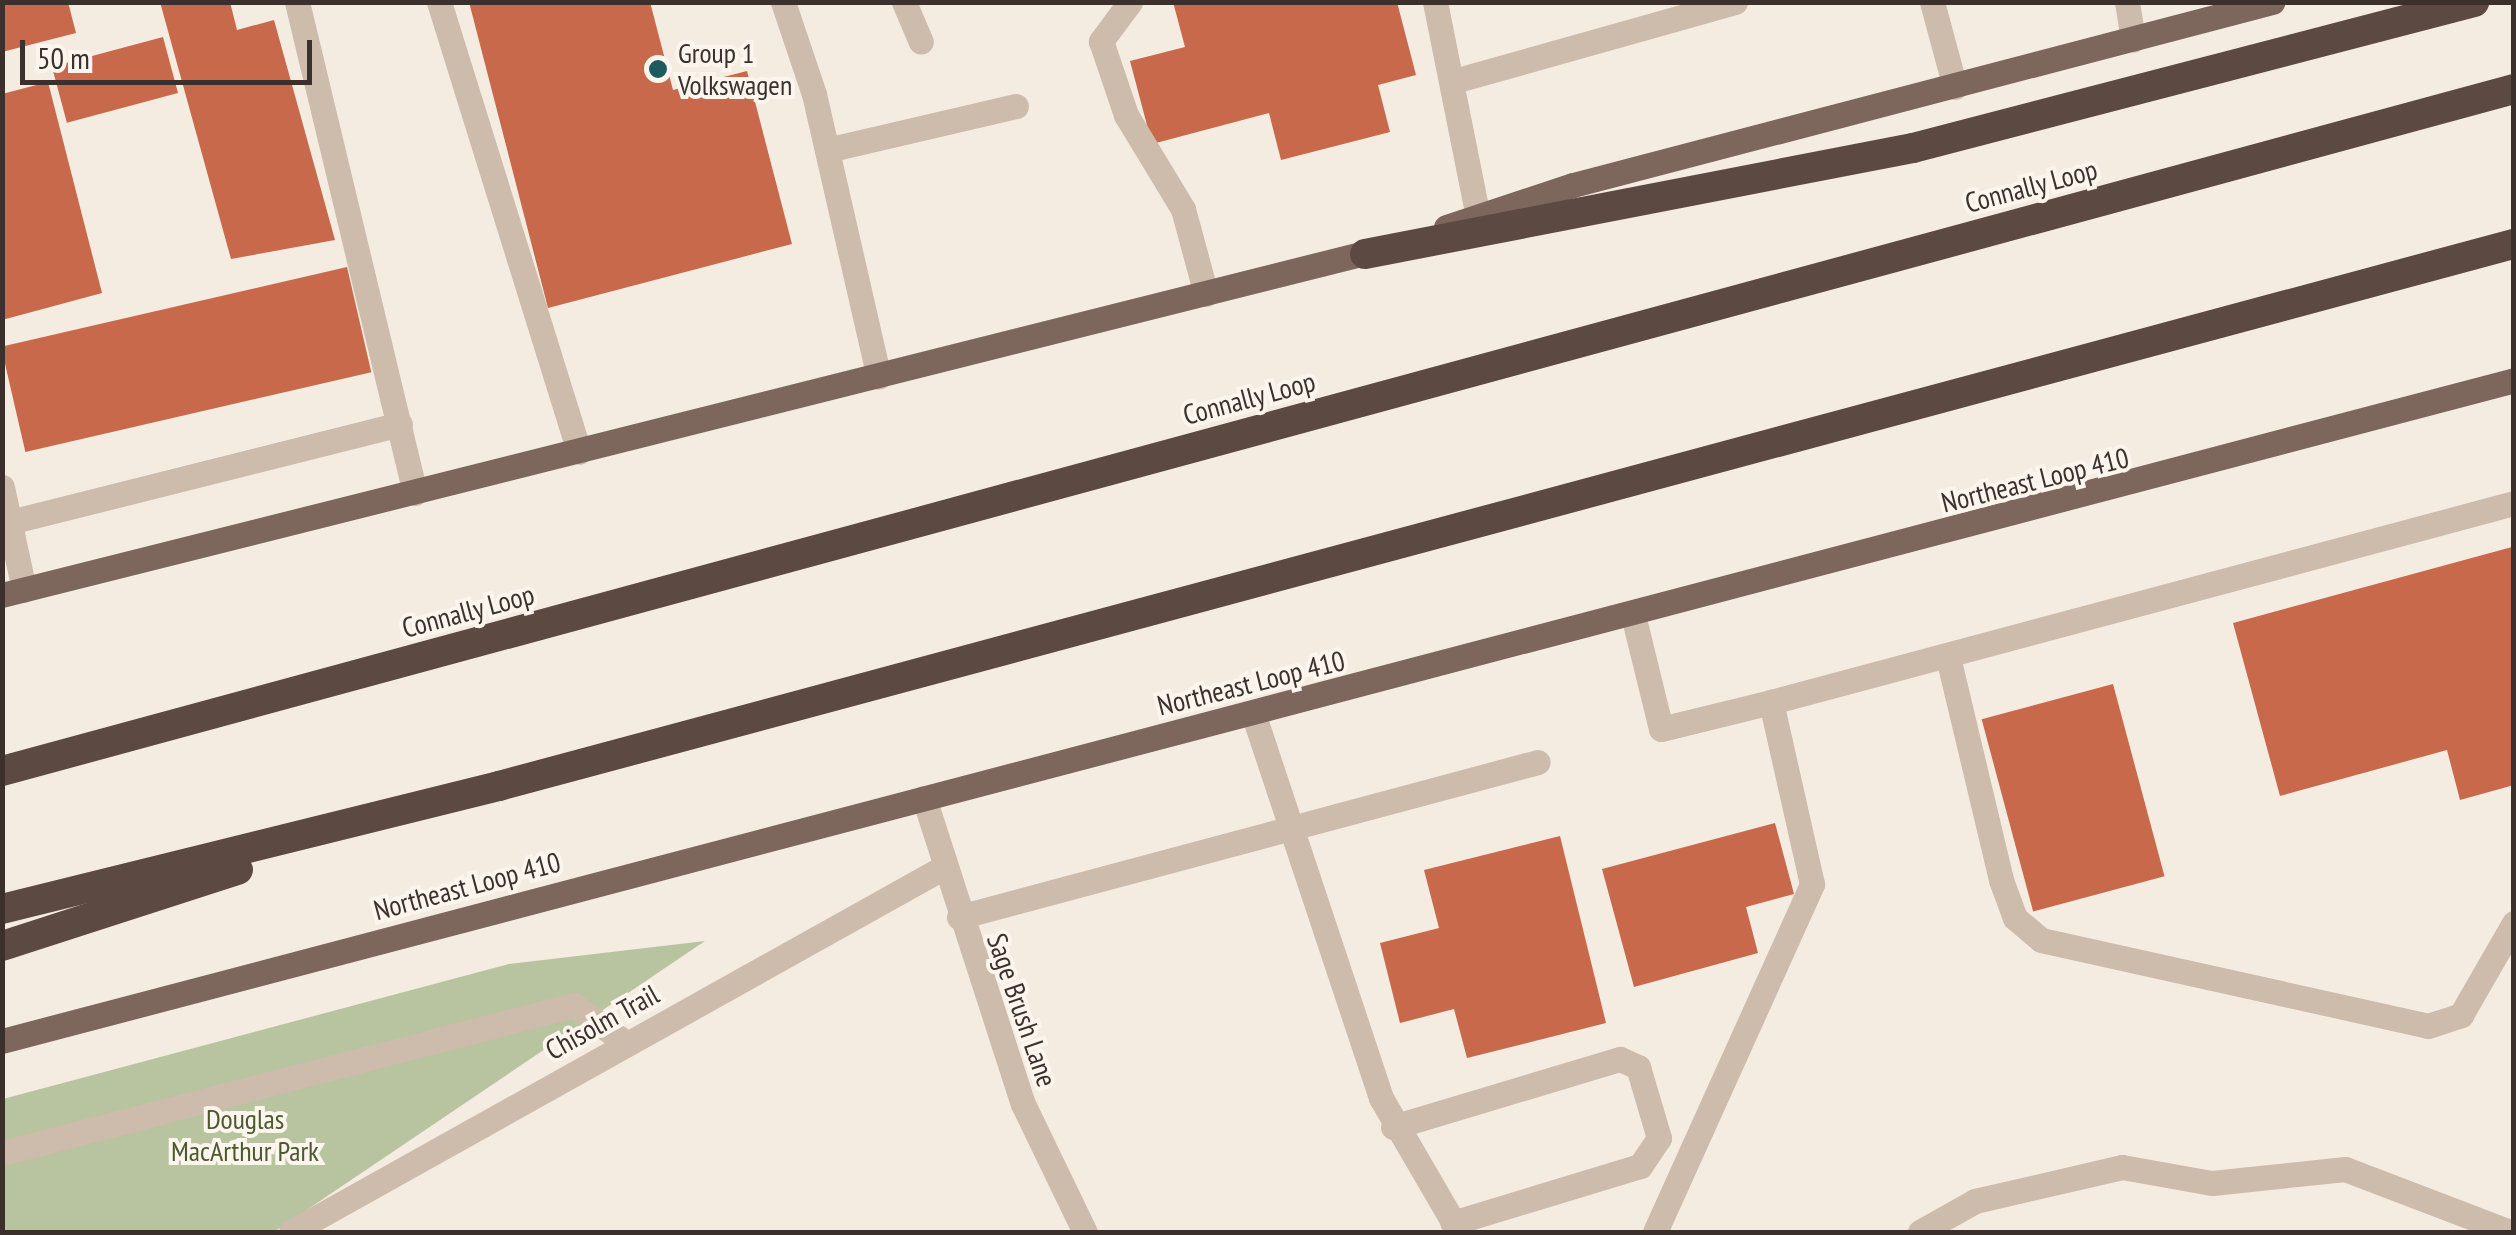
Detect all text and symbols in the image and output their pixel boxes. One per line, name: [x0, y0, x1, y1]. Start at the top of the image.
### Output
scale bar: [25, 20, 318, 82]
place label: Group 1 Volkswagen: [678, 36, 792, 102]
text: 50 m: [37, 38, 90, 77]
marker: Group 1 Volkswagen: [647, 58, 669, 80]
street label: Connally Loop: [1961, 152, 2101, 220]
street label: Connally Loop: [1179, 364, 1319, 432]
street label: Northeast Loop 410: [1938, 440, 2132, 520]
street label: Connally Loop: [398, 577, 538, 645]
street label: Northeast Loop 410: [1154, 643, 1348, 723]
street label: Northeast Loop 410: [370, 845, 564, 927]
street label: Sage Brush Lane: [980, 929, 1064, 1091]
street label: Chisolm Trail: [539, 977, 665, 1067]
park label: Douglas MacArthur Park: [171, 1102, 319, 1168]

